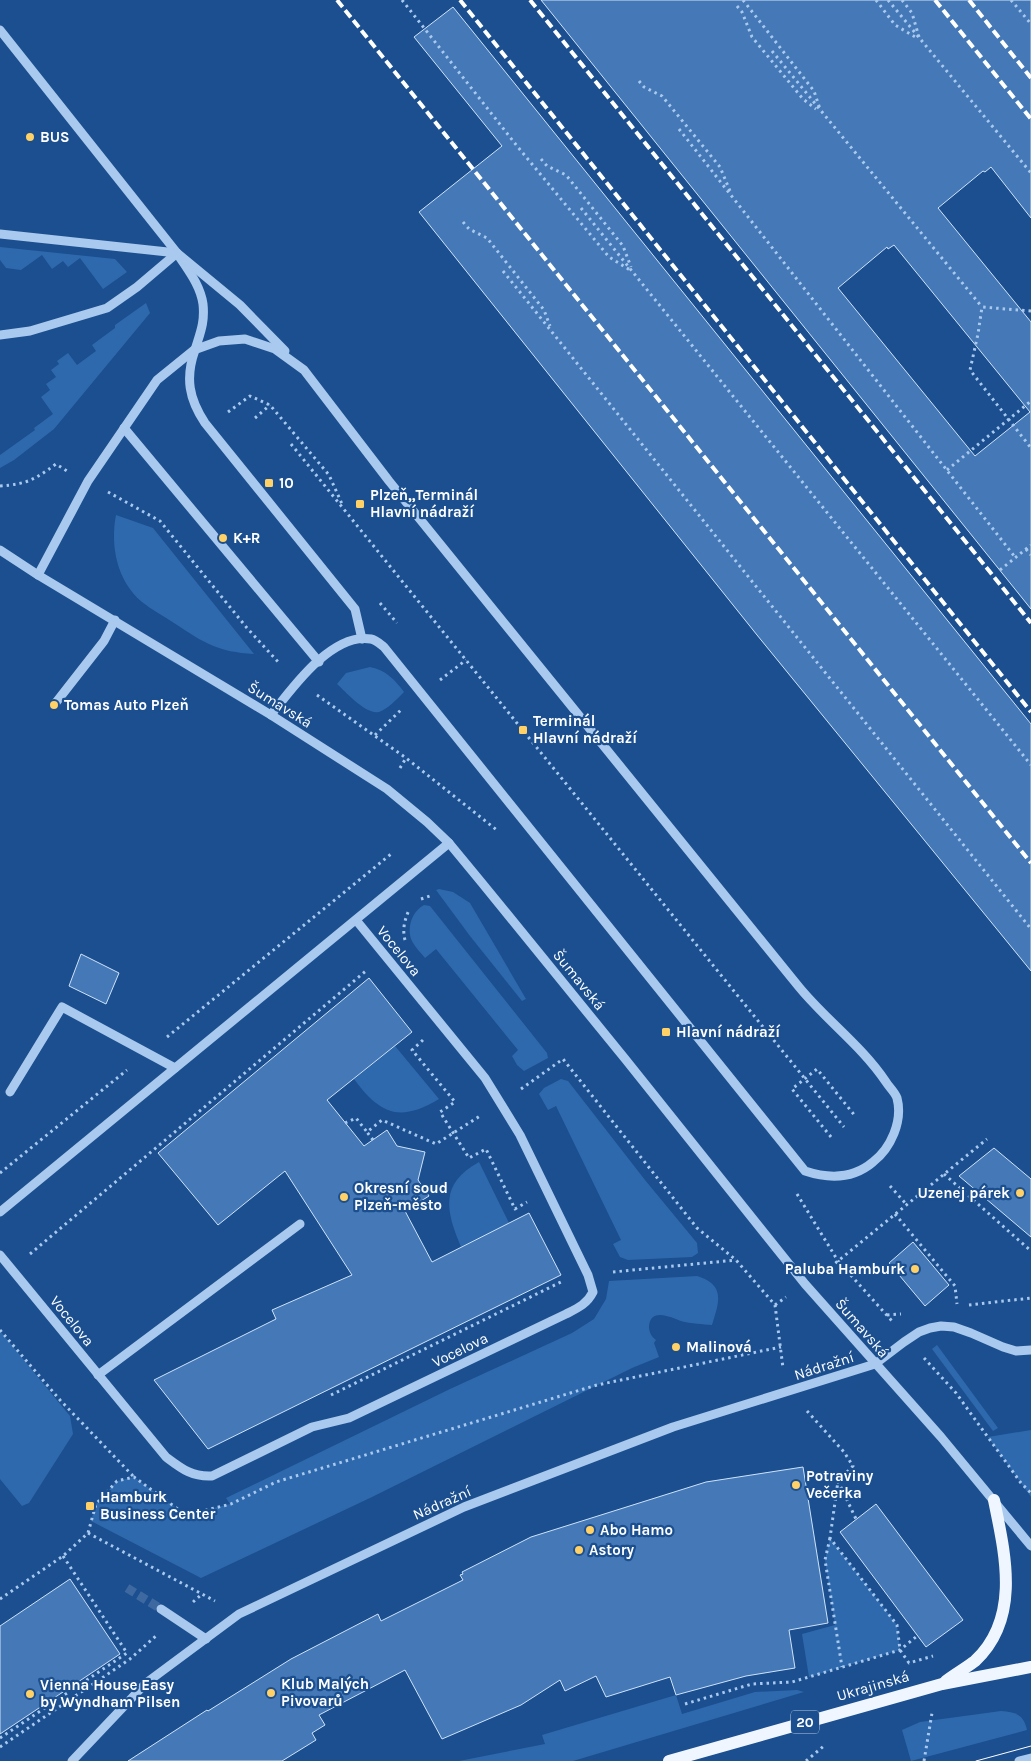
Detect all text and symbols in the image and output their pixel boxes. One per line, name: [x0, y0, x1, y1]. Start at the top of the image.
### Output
place label: BUS: [40, 128, 70, 146]
marker: BUS: [24, 131, 36, 143]
place label: 10: [279, 474, 294, 492]
marker: 10: [263, 477, 275, 489]
place label: Plzeň,,Terminál Hlavní nádraží: [370, 486, 478, 521]
marker: Plzeň,,Terminál Hlavní nádraží: [354, 498, 366, 510]
place label: K+R: [233, 529, 261, 547]
marker: K+R: [217, 532, 229, 544]
street label: Šumavská: [244, 678, 316, 732]
place label: Tomas Auto Plzeň: [64, 696, 189, 714]
marker: Tomas Auto Plzeň: [48, 699, 60, 711]
place label: Terminál Hlavní nádraží: [533, 712, 638, 747]
marker: Terminál Hlavní nádraží: [517, 724, 529, 736]
street label: Vocelova: [373, 922, 425, 980]
street label: Šumavská: [549, 946, 609, 1014]
place label: Hlavní nádraží: [676, 1023, 781, 1041]
marker: Hlavní nádraží: [660, 1026, 672, 1038]
place label: Okresní soud Plzeň-město: [354, 1179, 448, 1214]
place label: Uzenej párek: [918, 1184, 1010, 1202]
marker: Uzenej párek: [1014, 1187, 1026, 1199]
marker: Okresní soud Plzeň-město: [338, 1191, 350, 1203]
place label: Paluba Hamburk: [785, 1260, 905, 1278]
marker: Paluba Hamburk: [909, 1263, 921, 1275]
street label: Vocelova: [46, 1292, 98, 1350]
street label: Šumavská: [831, 1295, 893, 1361]
street label: Vocelova: [429, 1329, 491, 1371]
place label: Malinová: [686, 1338, 752, 1356]
marker: Malinová: [670, 1341, 682, 1353]
street label: Nádražní: [792, 1348, 857, 1384]
place label: Potraviny Večerka: [806, 1467, 874, 1502]
marker: Potraviny Večerka: [790, 1479, 802, 1491]
street label: Nádražní: [410, 1482, 474, 1524]
place label: Hamburk Business Center: [100, 1488, 216, 1523]
marker: Hamburk Business Center: [84, 1500, 96, 1512]
place label: Abo Hamo: [600, 1521, 673, 1539]
marker: Abo Hamo: [584, 1524, 596, 1536]
place label: Astory: [589, 1541, 635, 1559]
marker: Astory: [573, 1544, 585, 1556]
street label: Ukrajinská: [835, 1667, 911, 1705]
place label: Klub Malých Pivovarů: [281, 1675, 369, 1710]
place label: Vienna House Easy by Wyndham Pilsen: [40, 1676, 180, 1711]
marker: Klub Malých Pivovarů: [265, 1687, 277, 1699]
marker: Vienna House Easy by Wyndham Pilsen: [24, 1688, 36, 1700]
road number: 20: [791, 1710, 819, 1734]

